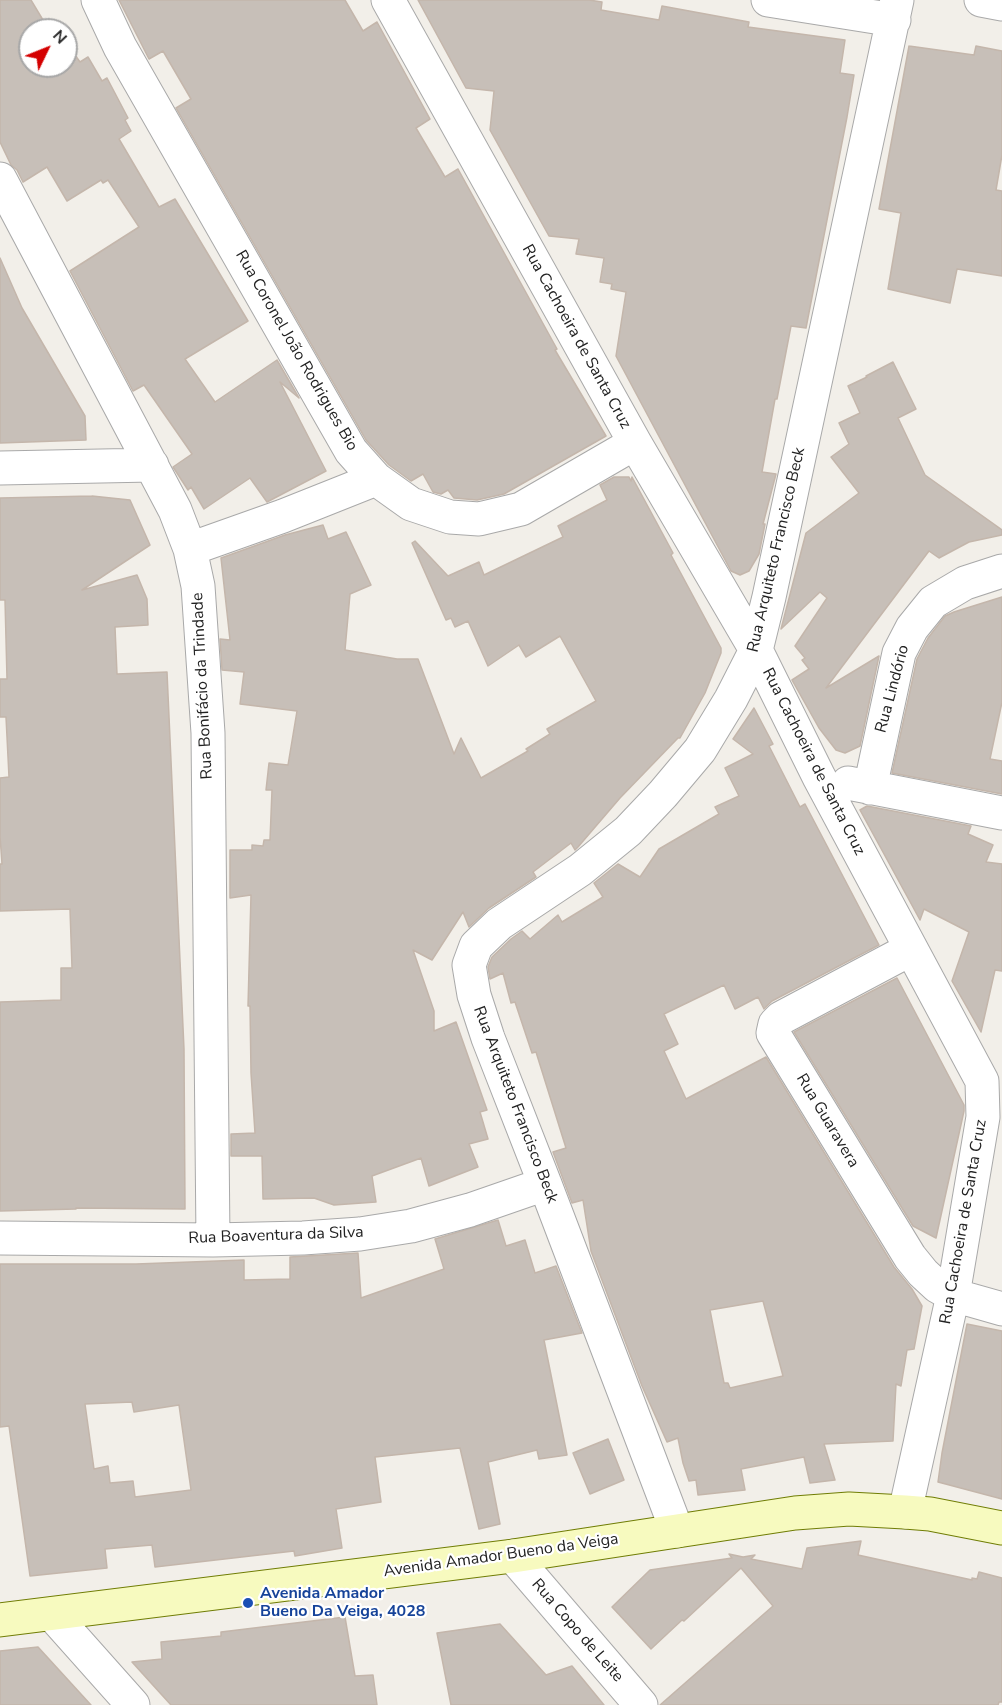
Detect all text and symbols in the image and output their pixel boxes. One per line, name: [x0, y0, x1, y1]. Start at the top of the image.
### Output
north arrow: [18, 18, 78, 78]
text: N: [48, 25, 72, 49]
street label: Rua Cachoeira de Santa Cruz: [517, 242, 635, 432]
street label: Rua Coronel João Rodrigues Bio: [231, 247, 361, 455]
street label: Rua Arquiteto Francisco Beck: [744, 446, 810, 654]
street label: Rua Bonifácio da Trindade: [189, 592, 217, 780]
street label: Rua Lindório: [872, 643, 914, 735]
street label: Rua Cachoeira de Santa Cruz: [757, 665, 869, 859]
street label: Rua Arquiteto Francisco Beck: [468, 1004, 562, 1206]
street label: Rua Guaravera: [791, 1071, 863, 1171]
street label: Rua Cachoeira de Santa Cruz: [937, 1118, 991, 1326]
street label: Rua Boaventura da Silva: [188, 1223, 364, 1249]
street label: Avenida Amador Bueno da Veiga: [382, 1530, 620, 1582]
street label: Rua Copo de Leite: [527, 1575, 627, 1687]
place label: Avenida Amador Bueno Da Veiga, 4028: [260, 1584, 425, 1622]
marker: Avenida Amador Bueno Da Veiga, 4028: [241, 1596, 255, 1610]

